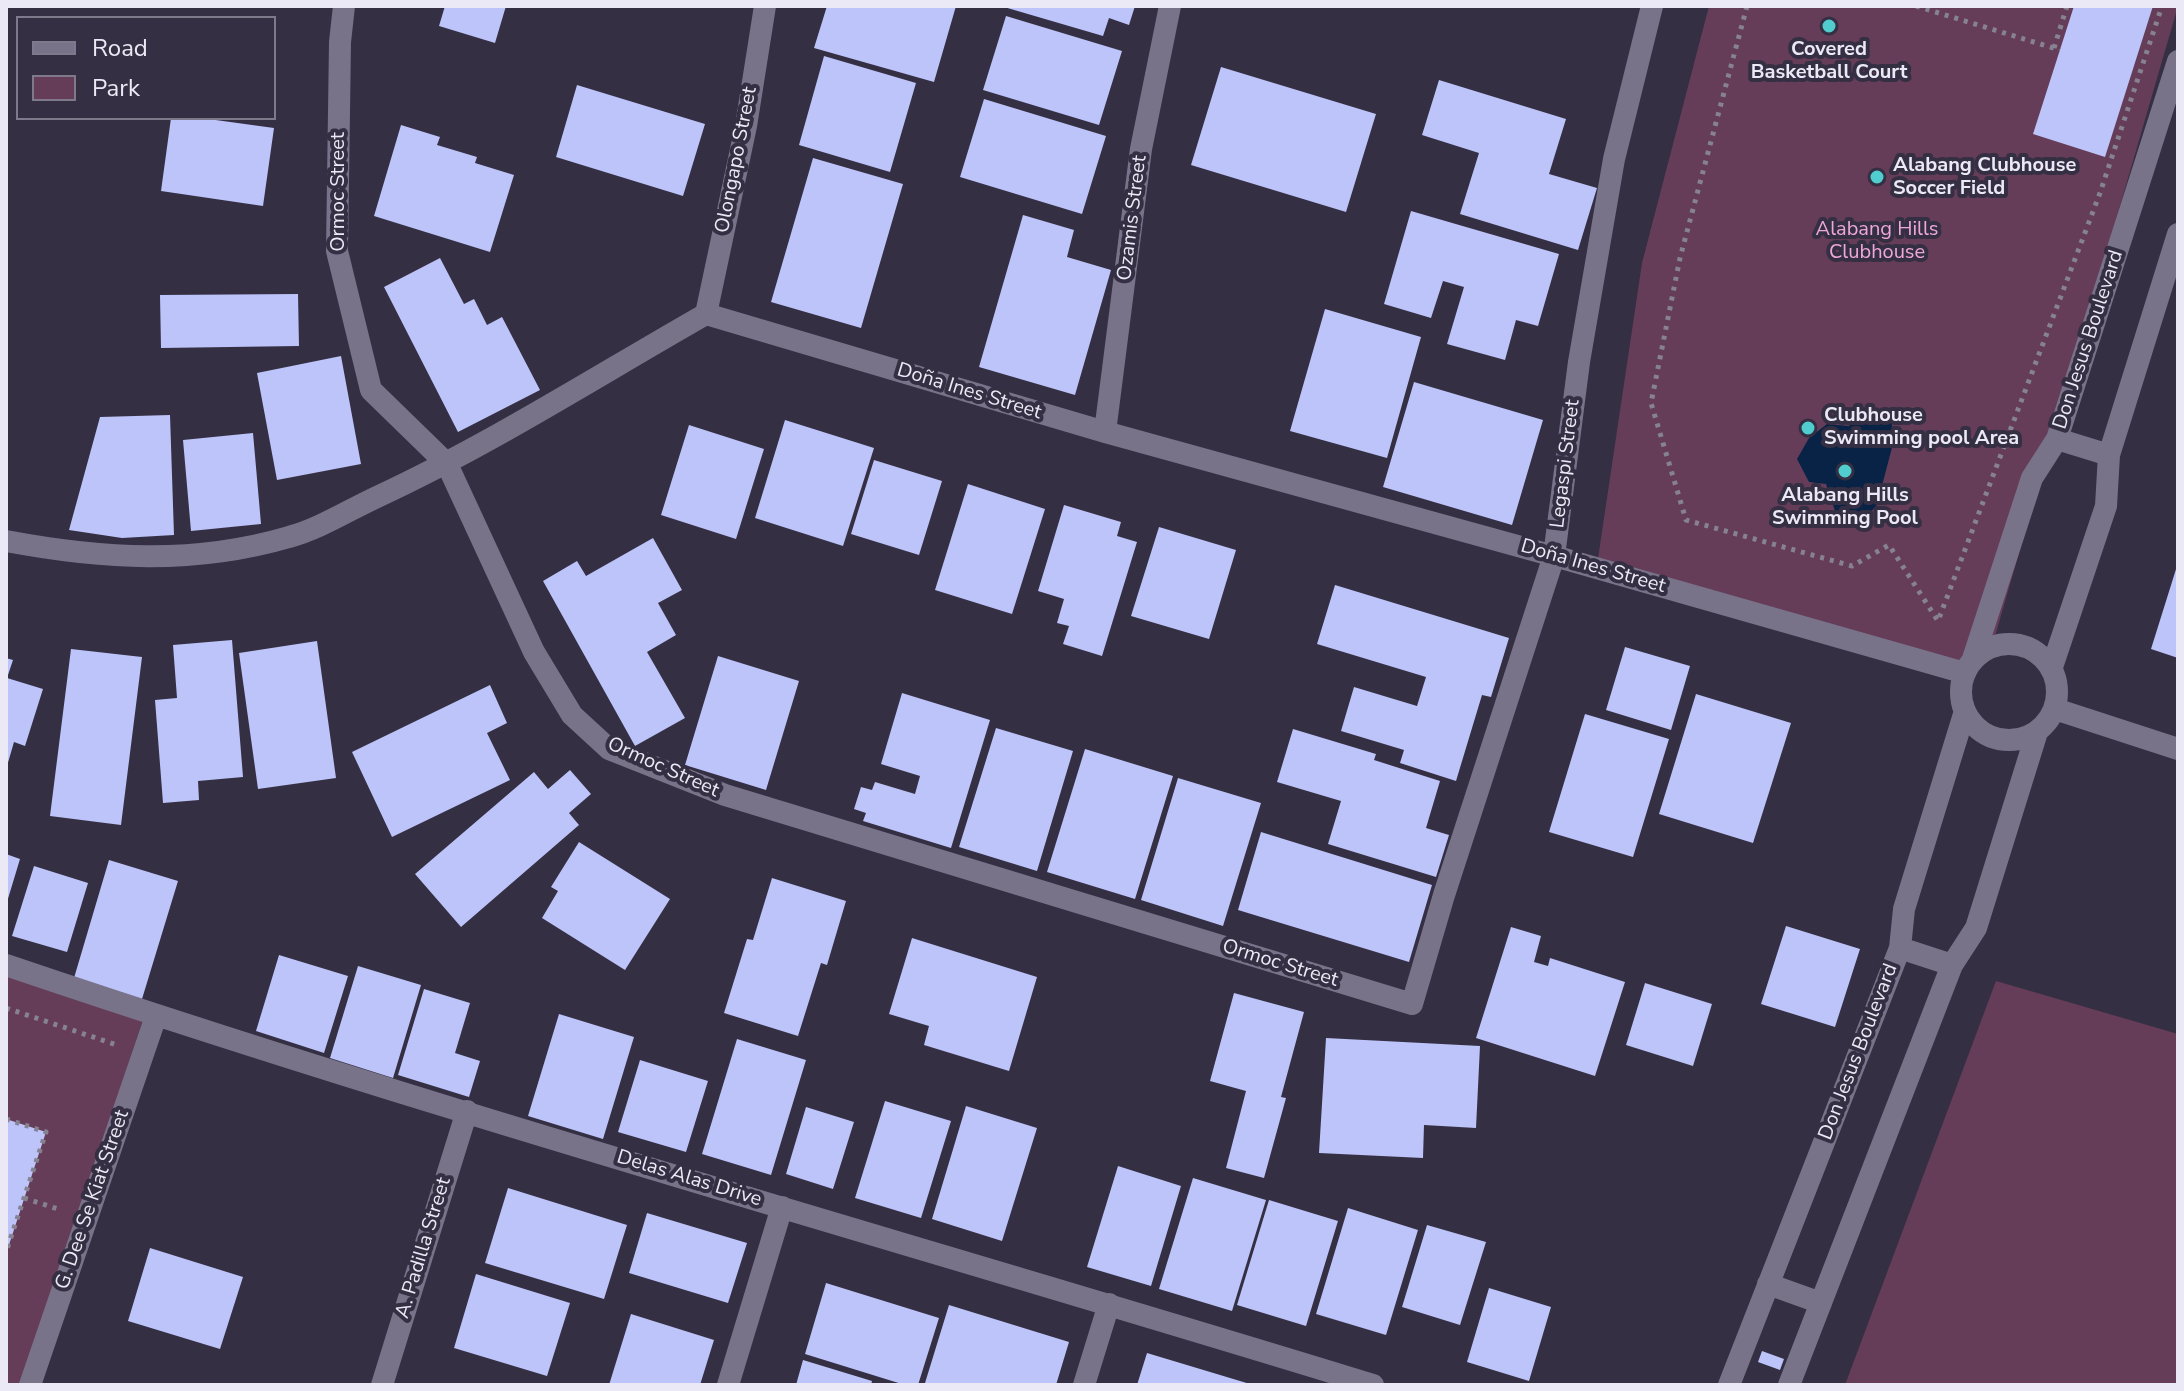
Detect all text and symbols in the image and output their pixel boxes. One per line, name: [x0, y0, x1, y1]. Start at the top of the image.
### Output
legend: [16, 16, 276, 120]
marker: Covered Basketball Court: [1820, 17, 1838, 35]
text: Road: [92, 32, 148, 64]
place label: Covered Basketball Court: [1751, 38, 1907, 85]
text: Park: [92, 72, 140, 104]
street label: Olongapo Street: [711, 85, 763, 235]
street label: Ormoc Street: [327, 132, 351, 252]
street label: Ozamis Street: [1113, 154, 1153, 282]
place label: Alabang Clubhouse Soccer Field: [1893, 154, 2076, 201]
marker: Alabang Clubhouse Soccer Field: [1868, 168, 1886, 186]
park label: Alabang Hills Clubhouse: [1816, 218, 1938, 265]
street label: Don Jesus Boulevard: [2049, 247, 2129, 433]
street label: Doña Ines Street: [894, 359, 1044, 425]
street label: Legaspi Street: [1546, 398, 1586, 530]
place label: Clubhouse Swimming pool Area: [1824, 404, 2019, 451]
marker: Clubhouse Swimming pool Area: [1799, 419, 1817, 437]
marker: Alabang Hills Swimming Pool: [1836, 462, 1854, 480]
place label: Alabang Hills Swimming Pool: [1772, 484, 1918, 531]
street label: Doña Ines Street: [1518, 535, 1668, 599]
street label: Ormoc Street: [603, 733, 723, 803]
street label: Ormoc Street: [1219, 935, 1341, 993]
street label: Don Jesus Boulevard: [1814, 961, 1904, 1143]
street label: G. Dee Se Kiat Street: [51, 1107, 135, 1293]
street label: Delas Alas Drive: [614, 1146, 764, 1212]
street label: A. Padilla Street: [391, 1175, 457, 1321]

